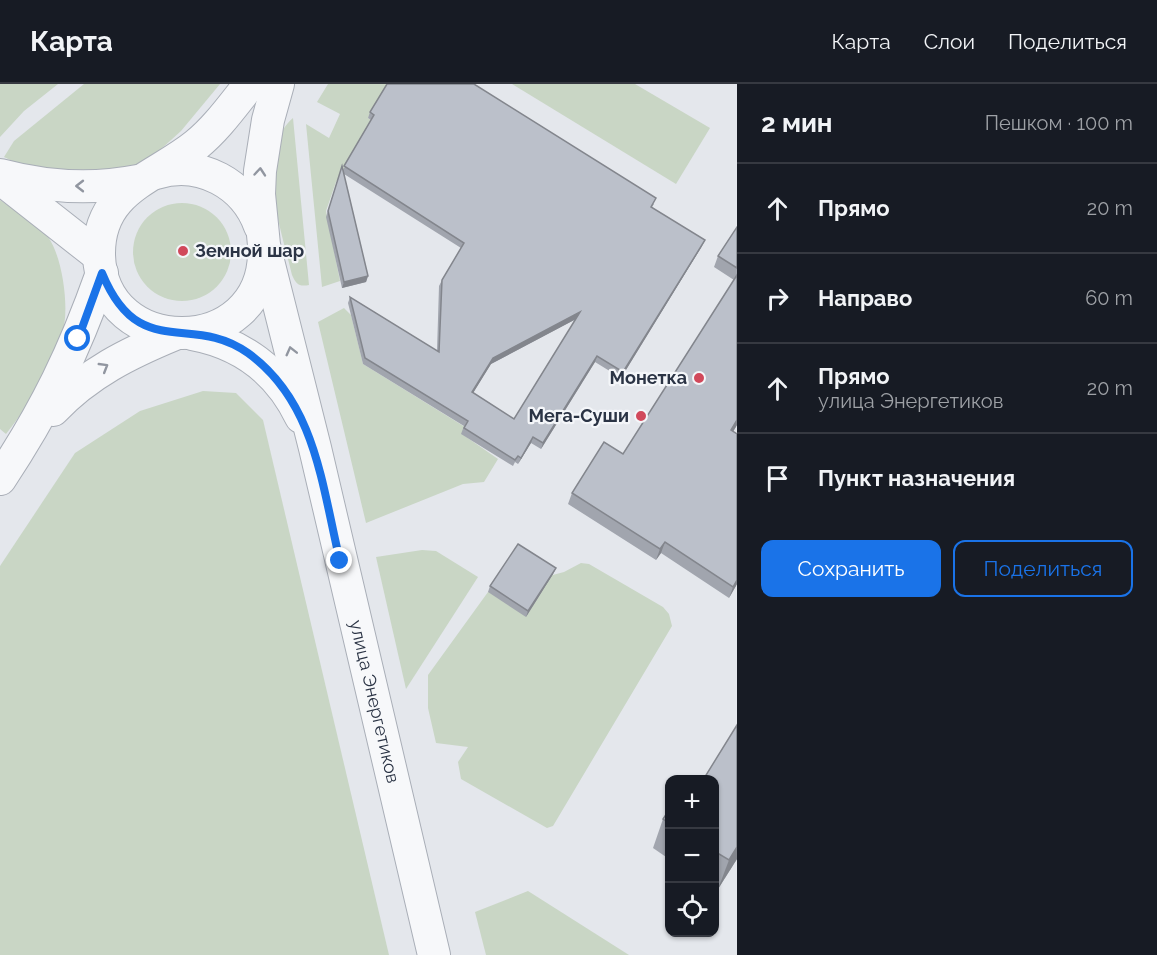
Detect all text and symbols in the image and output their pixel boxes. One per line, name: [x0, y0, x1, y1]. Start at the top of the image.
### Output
text: Карта: [30, 25, 113, 58]
text: Карта: [832, 29, 891, 54]
text: Слои: [924, 29, 975, 54]
text: Поделиться: [1008, 29, 1127, 54]
text: 2 мин: [761, 108, 833, 138]
text: Пешком · 100 m: [985, 111, 1133, 135]
one-way arrow: [254, 167, 267, 176]
one-way arrow: [76, 180, 85, 192]
icon: ahead: [761, 192, 794, 225]
text: Прямо: [818, 195, 890, 221]
text: 20 m: [1087, 196, 1133, 220]
place label: Земной шар: [195, 240, 304, 261]
marker: Земной шар: [176, 244, 190, 258]
icon: right: [761, 282, 794, 315]
text: Направо: [818, 285, 912, 311]
text: 60 m: [1085, 286, 1133, 310]
route start: [64, 325, 90, 351]
one-way arrow: [286, 346, 299, 356]
one-way arrow: [98, 363, 108, 375]
text: Прямо: [818, 363, 890, 389]
place label: Монетка: [610, 367, 687, 388]
marker: Монетка: [692, 371, 706, 385]
icon: ahead: [761, 372, 794, 405]
text: 20 m: [1087, 376, 1133, 400]
text: улица Энергетиков: [818, 389, 1003, 413]
place label: Мега-Суши: [529, 405, 629, 426]
marker: Мега-Суши: [634, 409, 648, 423]
icon: arrive: [761, 462, 794, 495]
text: Пункт назначения: [818, 465, 1015, 491]
button: Сохранить: [761, 540, 941, 597]
button: Поделиться: [953, 540, 1133, 597]
route end: [326, 547, 352, 573]
street label: улица Энергетиков: [346, 618, 404, 785]
map controls: [665, 775, 719, 937]
button: +: [665, 775, 719, 829]
button: −: [665, 829, 719, 883]
button: locate: [665, 883, 719, 937]

